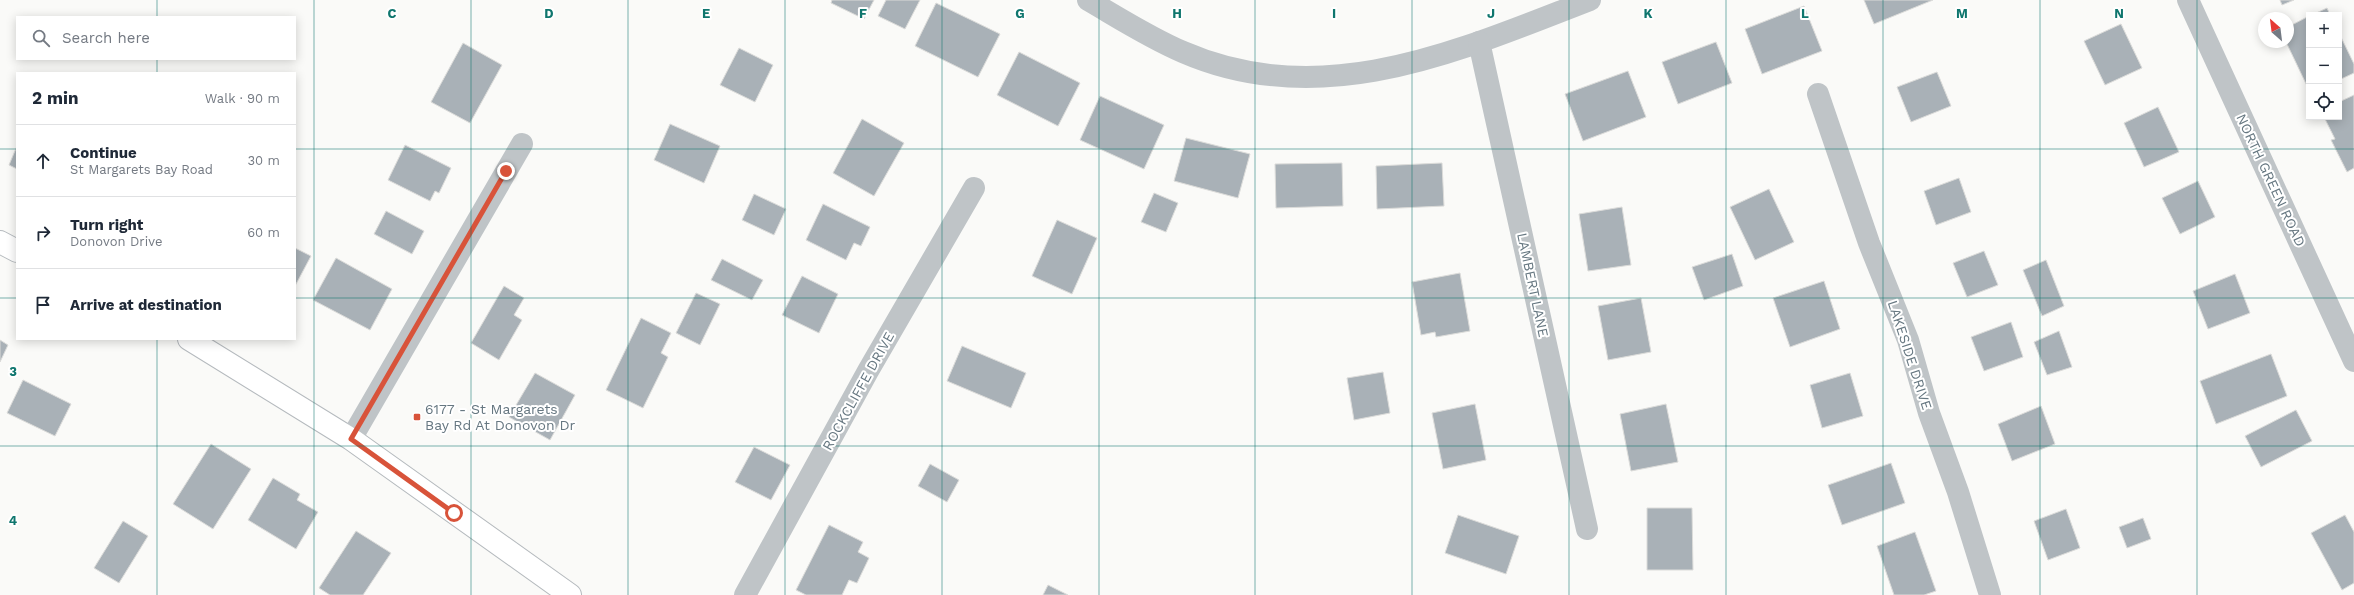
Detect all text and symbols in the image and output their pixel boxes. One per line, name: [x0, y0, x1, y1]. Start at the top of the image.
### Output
text: C: [388, 6, 397, 21]
text: D: [544, 6, 554, 21]
text: E: [702, 6, 710, 21]
text: F: [859, 6, 867, 21]
text: G: [1015, 6, 1025, 21]
text: H: [1172, 6, 1182, 21]
text: I: [1332, 6, 1336, 21]
text: J: [1487, 6, 1495, 21]
text: K: [1643, 6, 1653, 21]
text: L: [1801, 6, 1809, 21]
text: M: [1956, 6, 1968, 21]
text: N: [2114, 6, 2124, 21]
north arrow: [2258, 12, 2294, 48]
map controls: [2306, 12, 2342, 120]
button: +: [2306, 12, 2342, 48]
search box: [16, 16, 296, 60]
icon: search: [30, 27, 52, 49]
text: Search here: [62, 29, 150, 47]
button: −: [2306, 48, 2342, 84]
button: locate: [2306, 84, 2342, 120]
text: 2 min: [32, 88, 78, 108]
text: Walk · 90 m: [205, 91, 280, 106]
street label: NORTH GREEN ROAD: [2233, 111, 2309, 249]
text: Continue: [70, 144, 137, 162]
icon: ahead: [32, 150, 54, 172]
text: 30 m: [248, 153, 280, 168]
text: St Margarets Bay Road: [70, 162, 213, 177]
route end: [497, 162, 515, 180]
text: Turn right: [70, 216, 143, 234]
icon: right: [32, 222, 54, 244]
text: 60 m: [247, 225, 280, 240]
street label: LAMBERT LANE: [1514, 231, 1552, 339]
text: Donovon Drive: [70, 234, 162, 249]
icon: arrive: [32, 294, 54, 316]
text: Arrive at destination: [70, 296, 222, 314]
street label: LAKESIDE DRIVE: [1885, 298, 1935, 412]
street label: ROCKCLIFFE DRIVE: [819, 329, 897, 453]
text: 3: [9, 364, 17, 379]
place label: 6177 - St Margarets Bay Rd At Donovon Dr: [425, 401, 575, 433]
marker: 6177 - St Margarets Bay Rd At Donovon Dr: [412, 412, 422, 422]
route start: [445, 504, 463, 522]
text: 4: [9, 513, 18, 528]

